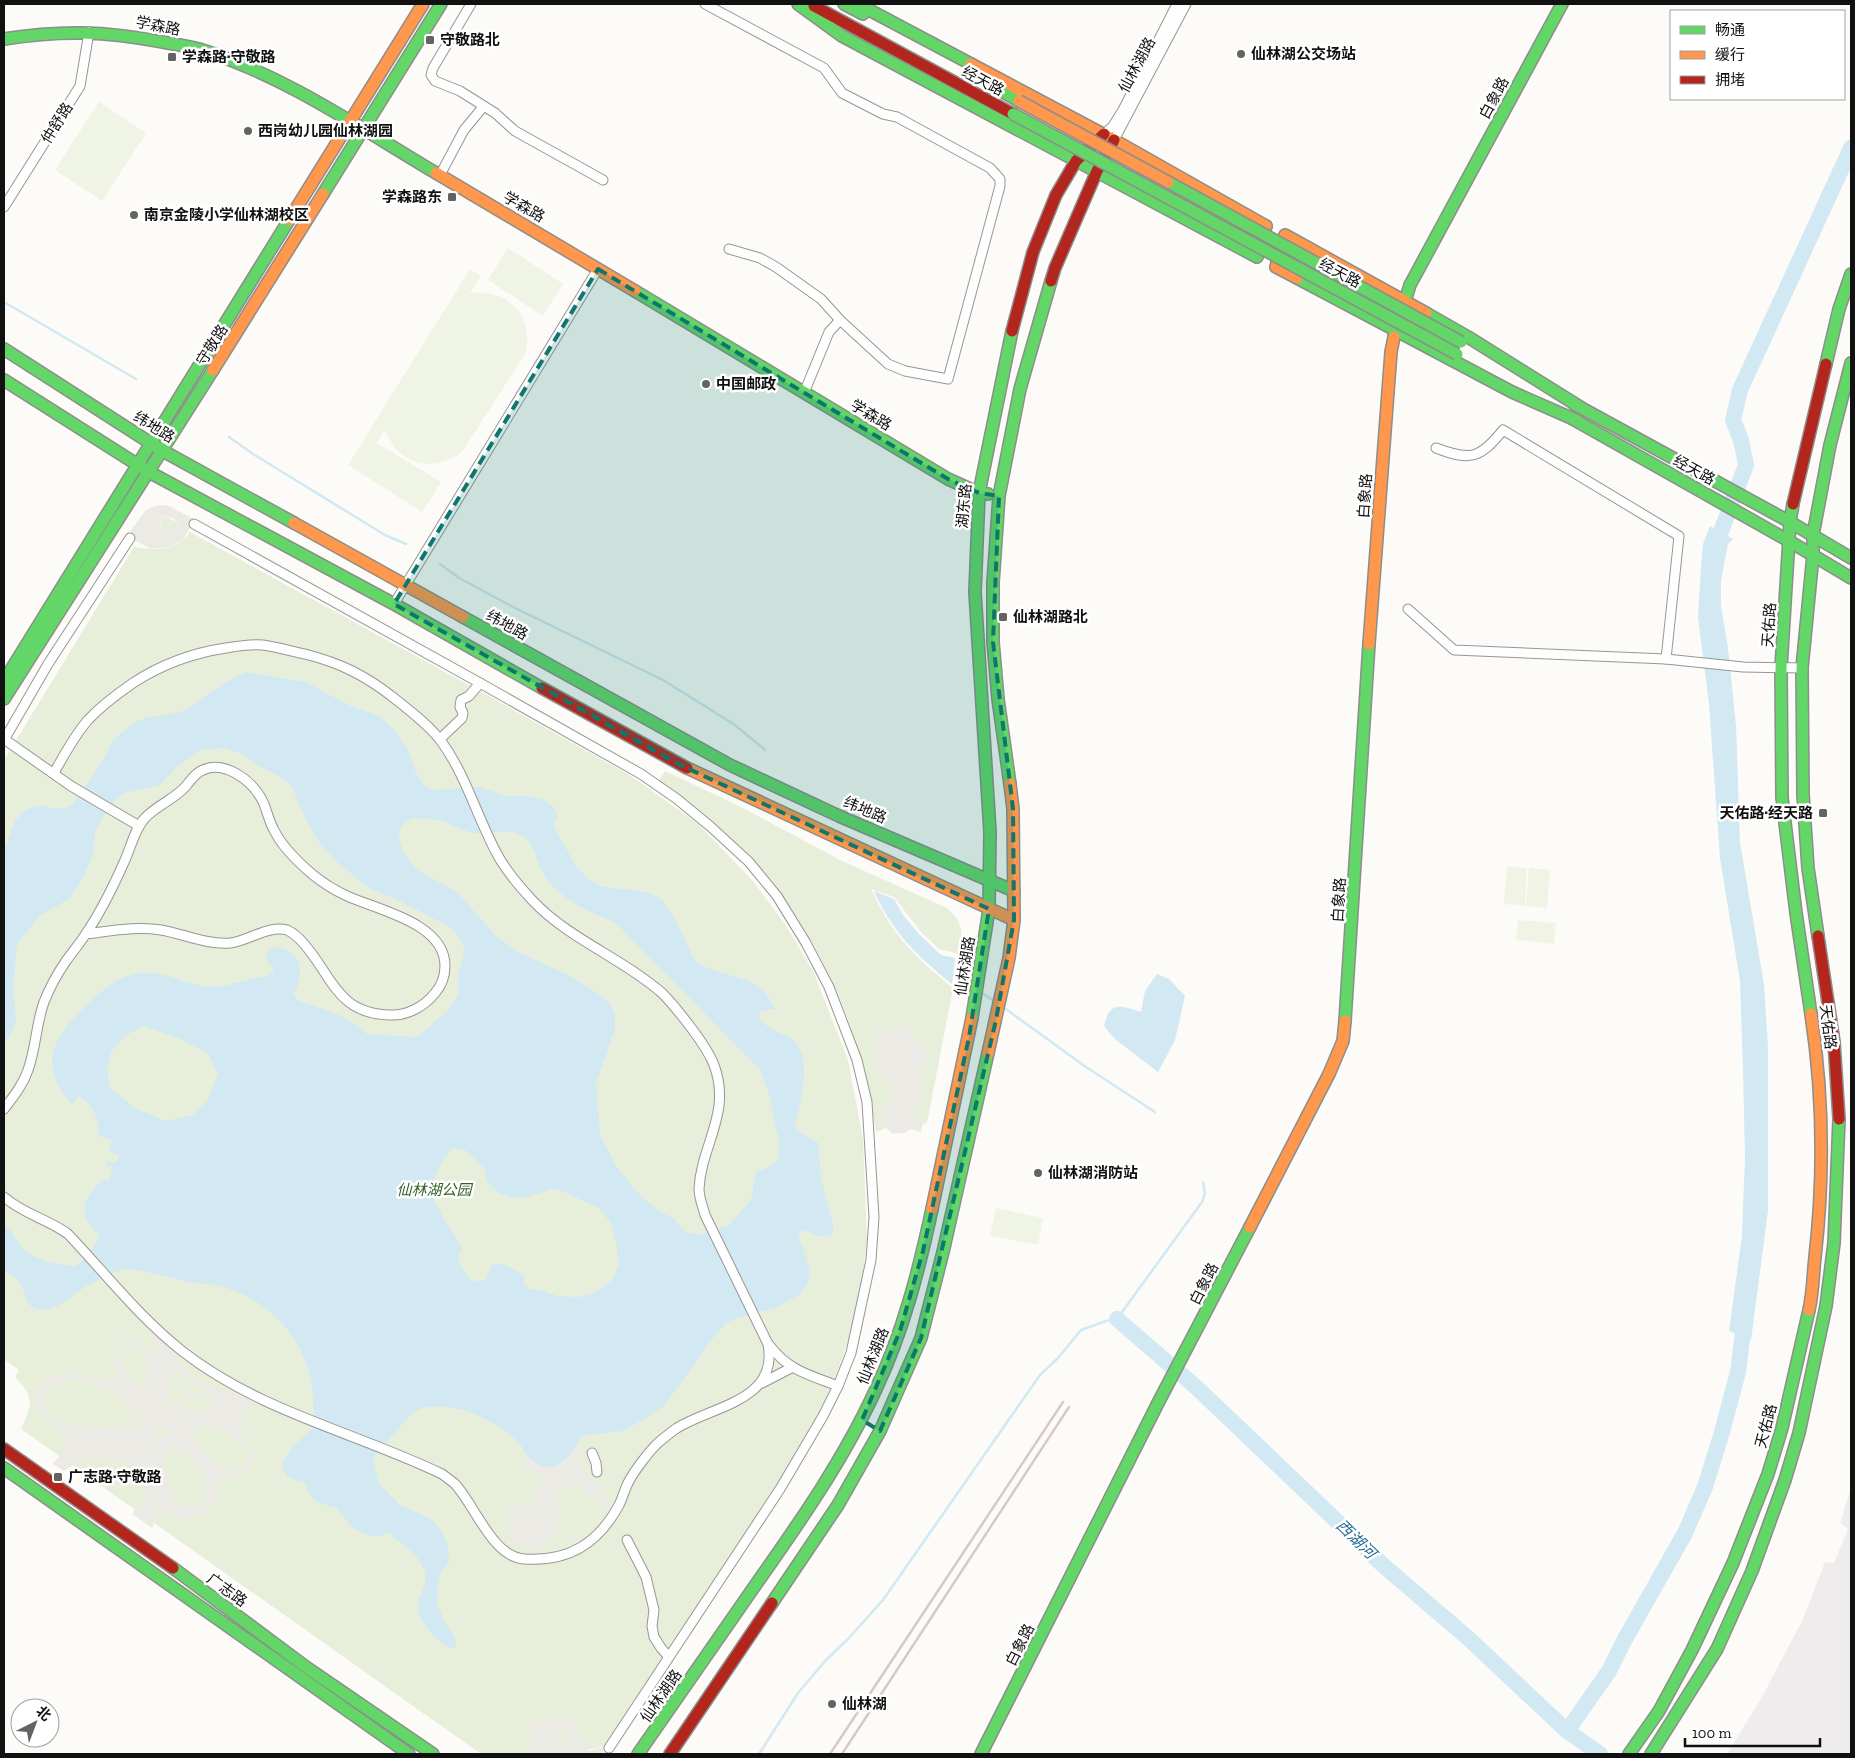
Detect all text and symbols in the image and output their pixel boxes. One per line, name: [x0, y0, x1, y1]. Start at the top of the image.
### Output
legend: [1670, 10, 1845, 100]
street label: 学森路: [134, 13, 182, 39]
text: 畅通: [1715, 21, 1745, 39]
place label: 守敬路北: [440, 31, 500, 49]
marker: 守敬路北: [424, 34, 436, 46]
street label: 仙林湖路: [1115, 34, 1159, 96]
place label: 仙林湖公交场站: [1251, 45, 1356, 63]
text: 缓行: [1715, 46, 1745, 64]
place label: 学森路·守敬路: [182, 48, 275, 66]
marker: 仙林湖公交场站: [1235, 48, 1247, 60]
marker: 学森路·守敬路: [166, 51, 178, 63]
street label: 经天路: [959, 62, 1007, 100]
text: 拥堵: [1715, 71, 1745, 89]
street label: 白象路: [1475, 74, 1513, 122]
street label: 仲舒路: [37, 99, 77, 147]
place label: 西岗幼儿园仙林湖园: [258, 122, 393, 140]
marker: 西岗幼儿园仙林湖园: [242, 125, 254, 137]
place label: 学森路东: [382, 188, 442, 206]
street label: 学森路: [500, 188, 548, 226]
marker: 学森路东: [446, 191, 458, 203]
place label: 南京金陵小学仙林湖校区: [144, 206, 309, 224]
marker: 南京金陵小学仙林湖校区: [128, 209, 140, 221]
street label: 经天路: [1316, 254, 1364, 292]
street label: 守敬路: [192, 321, 232, 369]
place label: 中国邮政: [716, 375, 776, 393]
marker: 中国邮政: [700, 378, 712, 390]
street label: 学森路: [847, 396, 895, 434]
street label: 纬地路: [130, 407, 178, 447]
street label: 经天路: [1670, 451, 1718, 489]
street label: 白象路: [1354, 473, 1376, 519]
street label: 湖东路: [953, 483, 975, 529]
street label: 天佑路: [1758, 602, 1780, 648]
street label: 纬地路: [483, 606, 531, 644]
place label: 仙林湖路北: [1013, 608, 1088, 626]
marker: 仙林湖路北: [997, 611, 1009, 623]
street label: 纬地路: [841, 793, 889, 827]
place label: 天佑路·经天路: [1720, 804, 1813, 822]
marker: 天佑路·经天路: [1817, 807, 1829, 819]
street label: 白象路: [1329, 877, 1349, 923]
street label: 仙林湖路: [951, 935, 979, 997]
street label: 天佑路: [1816, 1004, 1840, 1050]
place label: 仙林湖消防站: [1048, 1164, 1138, 1182]
marker: 仙林湖消防站: [1032, 1167, 1044, 1179]
park label: 仙林湖公园: [396, 1181, 473, 1199]
street label: 白象路: [1186, 1260, 1222, 1308]
street label: 仙林湖路: [853, 1325, 893, 1387]
street label: 天佑路: [1751, 1402, 1781, 1450]
place label: 广志路·守敬路: [68, 1468, 161, 1486]
marker: 广志路·守敬路: [52, 1471, 64, 1483]
water label: 西湖河: [1332, 1515, 1382, 1565]
street label: 广志路: [204, 1569, 250, 1611]
street label: 白象路: [1002, 1621, 1038, 1669]
street label: 仙林湖路: [636, 1666, 686, 1726]
place label: 仙林湖: [842, 1695, 887, 1713]
north arrow: [10, 1698, 60, 1748]
marker: 仙林湖: [826, 1698, 838, 1710]
text: 北: [32, 1703, 54, 1725]
scale bar: [1685, 1716, 1820, 1748]
text: 100 m: [1692, 1724, 1731, 1742]

